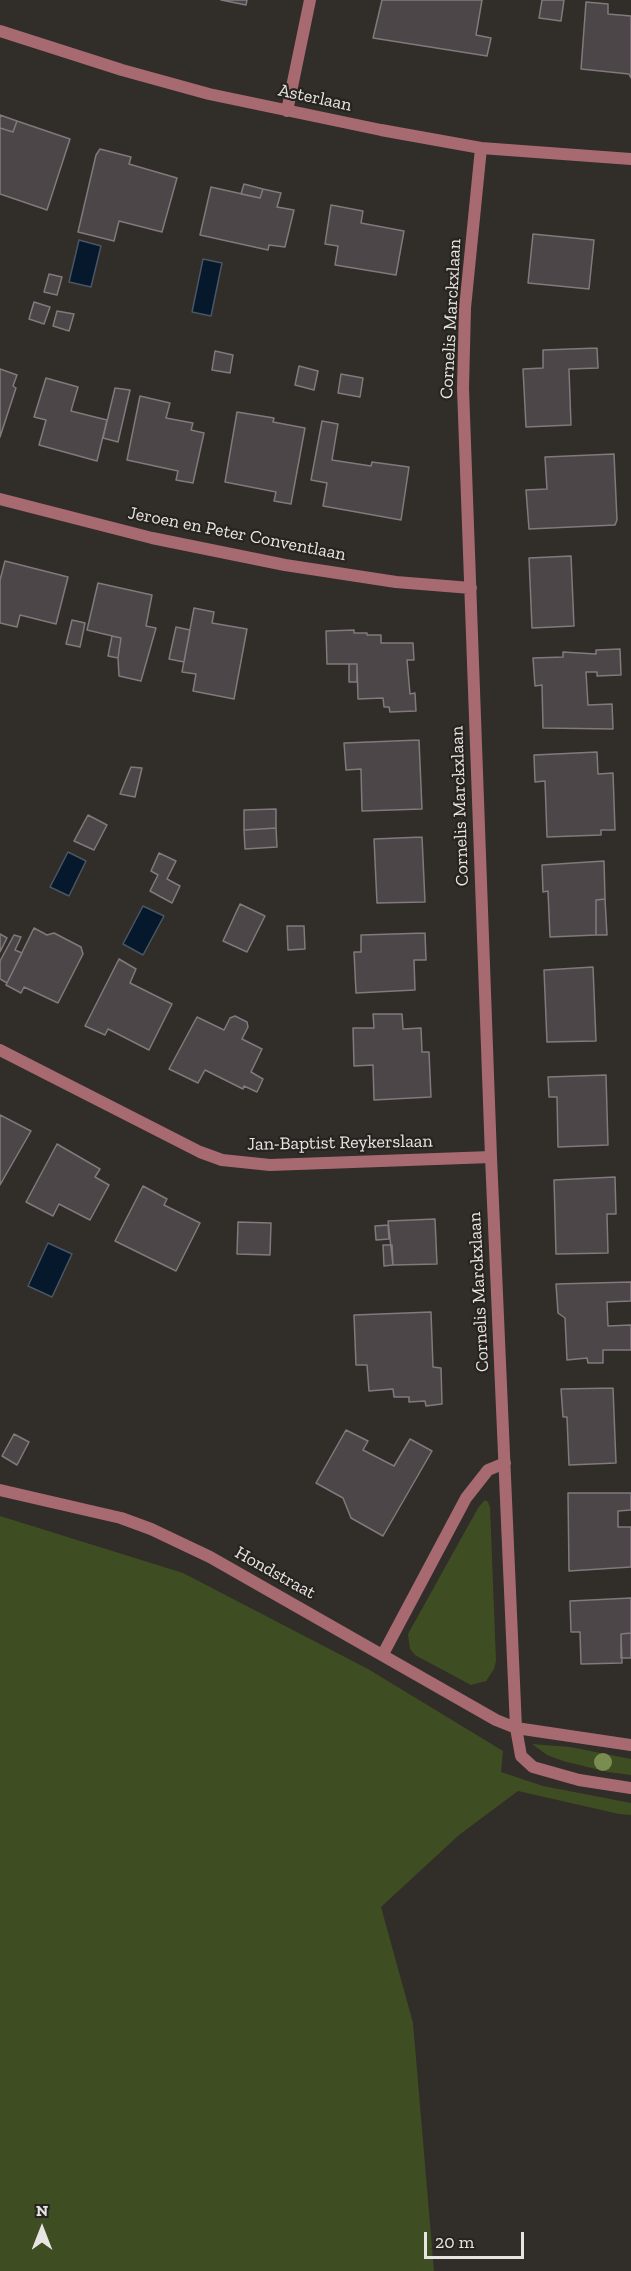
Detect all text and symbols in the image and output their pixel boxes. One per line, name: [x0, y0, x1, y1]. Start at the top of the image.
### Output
street label: Asterlaan: [276, 80, 354, 116]
street label: Cornelis Marckxlaan: [436, 238, 466, 400]
street label: Jeroen en Peter Conventlaan: [126, 502, 348, 566]
street label: Cornelis Marckxlaan: [446, 725, 474, 887]
street label: Jan-Baptist Reykerslaan: [247, 1131, 433, 1155]
street label: Cornelis Marckxlaan: [464, 1211, 494, 1373]
street label: Hondstraat: [231, 1542, 319, 1604]
north arrow: [12, 2199, 72, 2259]
text: N: [36, 2201, 48, 2220]
scale bar: [427, 2220, 528, 2258]
text: 20 m: [435, 2231, 474, 2253]

